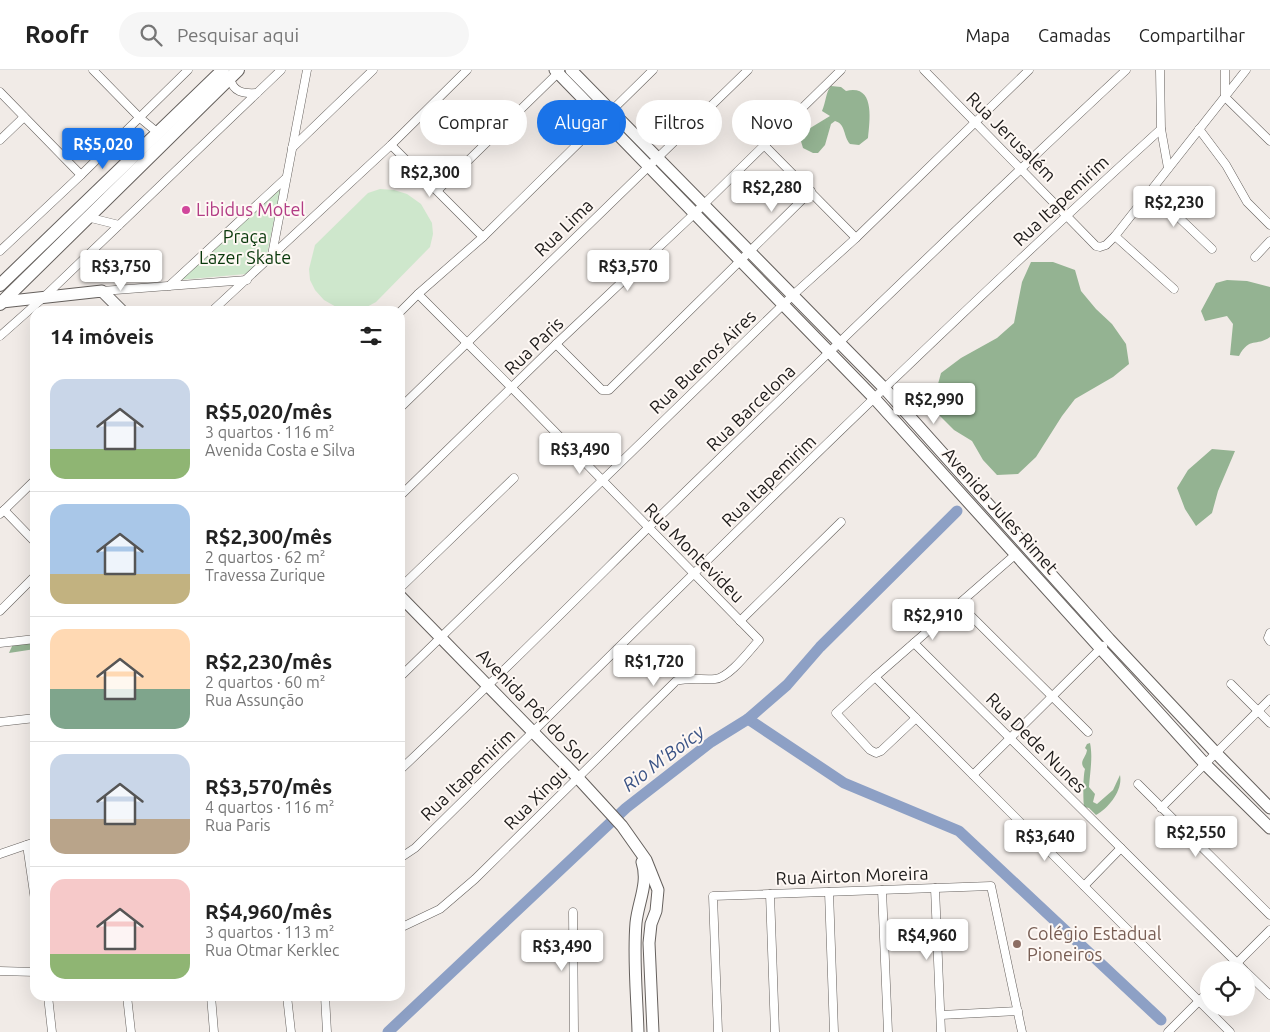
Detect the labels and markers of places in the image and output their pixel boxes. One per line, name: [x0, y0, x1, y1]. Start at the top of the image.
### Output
pin: R$5,020: [57, 128, 149, 170]
pin: R$2,300: [384, 156, 476, 198]
pin: R$2,280: [726, 170, 818, 213]
pin: R$2,230: [1128, 186, 1220, 228]
place label: Libidus Motel: [196, 199, 305, 219]
marker: Libidus Motel: [180, 204, 192, 216]
pin: R$3,750: [75, 250, 167, 292]
pin: R$3,570: [582, 250, 674, 292]
pin: R$2,990: [888, 382, 980, 425]
pin: R$3,490: [534, 432, 626, 475]
pin: R$2,910: [887, 598, 979, 641]
pin: R$1,720: [608, 644, 700, 687]
pin: R$2,550: [1150, 816, 1242, 858]
pin: R$3,640: [999, 820, 1091, 862]
pin: R$4,960: [881, 918, 973, 961]
place label: Colégio Estadual Pioneiros: [1027, 923, 1162, 964]
pin: R$3,490: [516, 930, 608, 972]
marker: Colégio Estadual Pioneiros: [1011, 938, 1023, 950]

